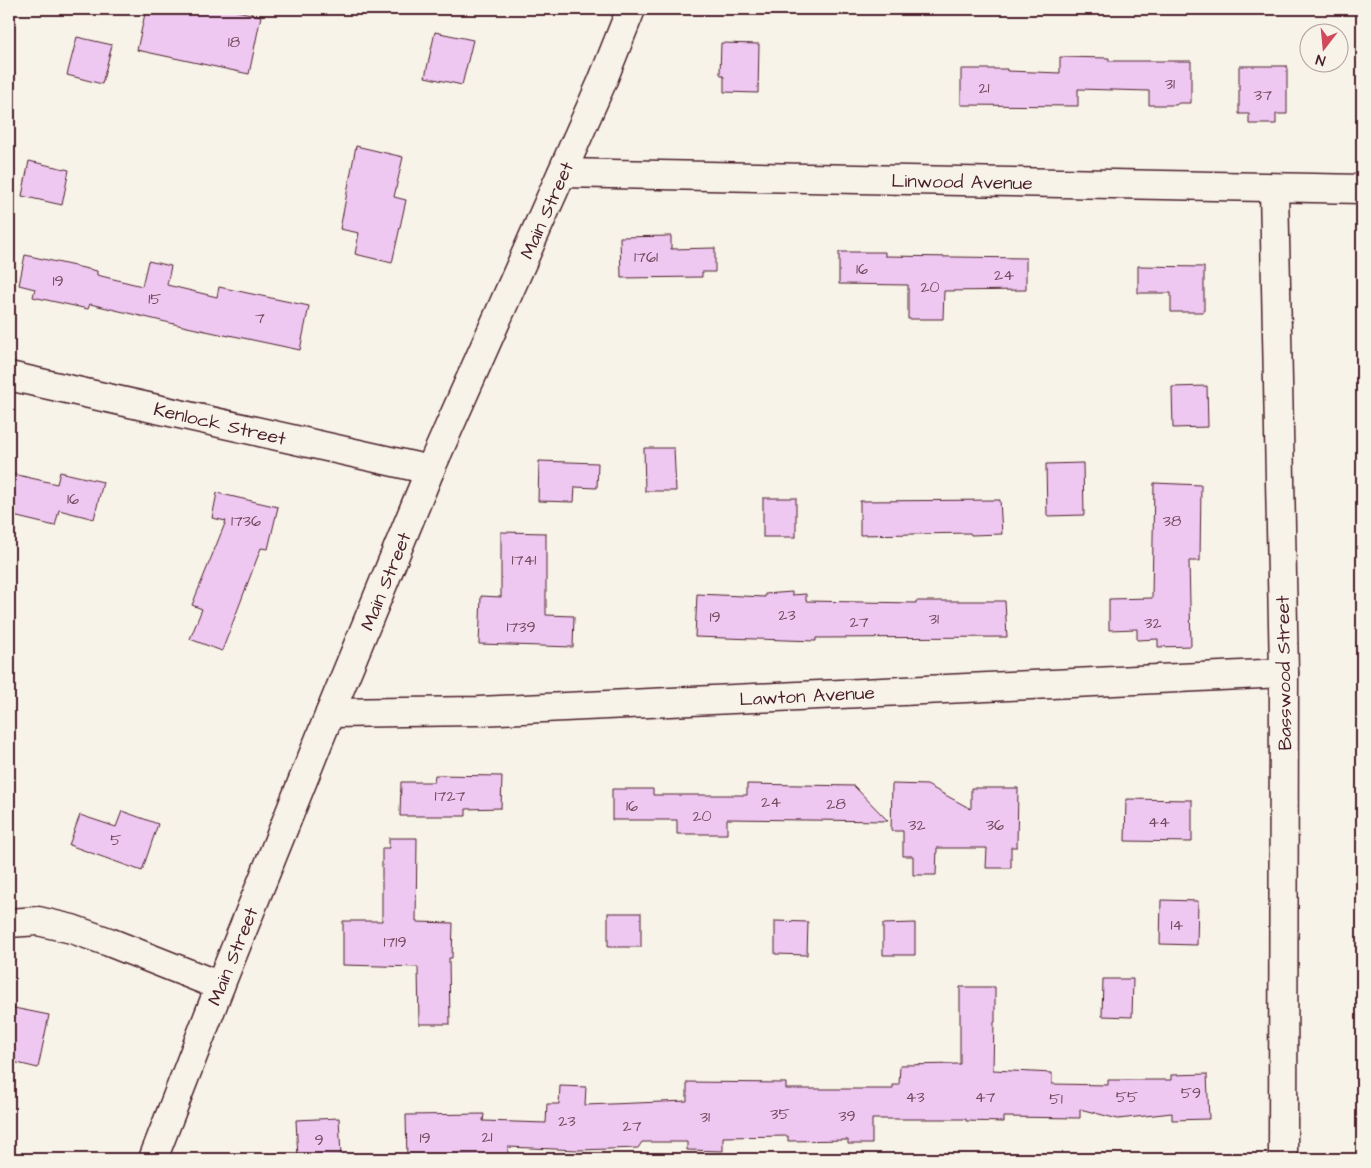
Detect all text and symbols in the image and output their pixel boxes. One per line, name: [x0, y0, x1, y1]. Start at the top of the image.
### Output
north arrow: [1298, 22, 1348, 72]
house number: 18: [228, 31, 240, 53]
text: N: [1314, 49, 1328, 70]
house number: 31: [1165, 73, 1175, 95]
house number: 21: [978, 77, 990, 99]
house number: 37: [1254, 84, 1272, 106]
street label: Main Street: [514, 157, 581, 264]
street label: Linwood Avenue: [891, 168, 1033, 197]
house number: 1761: [634, 246, 658, 268]
house number: 16: [856, 258, 868, 280]
house number: 24: [994, 264, 1014, 286]
house number: 19: [52, 270, 64, 292]
house number: 20: [920, 276, 940, 298]
house number: 15: [148, 288, 162, 310]
house number: 7: [255, 307, 265, 329]
street label: Kenlock Street: [151, 396, 289, 453]
house number: 16: [67, 488, 79, 510]
house number: 1736: [231, 510, 261, 532]
house number: 38: [1163, 510, 1181, 532]
street label: Main Street: [354, 528, 419, 635]
house number: 1741: [512, 549, 536, 571]
street label: Basswood Street: [1270, 595, 1299, 751]
house number: 23: [778, 604, 796, 626]
house number: 19: [709, 606, 721, 628]
house number: 31: [929, 608, 939, 630]
house number: 27: [850, 611, 869, 633]
house number: 32: [1144, 612, 1162, 634]
house number: 1739: [506, 616, 536, 638]
street label: Lawton Avenue: [739, 679, 875, 714]
house number: 1727: [435, 785, 466, 807]
house number: 24: [761, 791, 781, 813]
house number: 28: [826, 793, 846, 815]
house number: 16: [626, 795, 638, 817]
house number: 20: [692, 805, 712, 827]
house number: 44: [1148, 811, 1170, 833]
house number: 32: [908, 814, 926, 836]
house number: 36: [986, 814, 1004, 836]
house number: 5: [110, 829, 122, 851]
street label: Main Street: [201, 903, 266, 1010]
house number: 14: [1171, 914, 1184, 936]
house number: 1719: [383, 931, 407, 953]
house number: 59: [1181, 1082, 1201, 1104]
house number: 43: [905, 1086, 925, 1108]
house number: 47: [975, 1086, 996, 1108]
house number: 55: [1116, 1086, 1139, 1108]
house number: 51: [1049, 1088, 1063, 1110]
house number: 35: [770, 1103, 790, 1125]
house number: 39: [838, 1105, 856, 1127]
house number: 31: [700, 1106, 710, 1128]
house number: 23: [558, 1110, 576, 1132]
house number: 27: [623, 1115, 642, 1137]
house number: 21: [481, 1126, 493, 1148]
house number: 19: [419, 1127, 431, 1149]
house number: 9: [314, 1129, 324, 1151]

